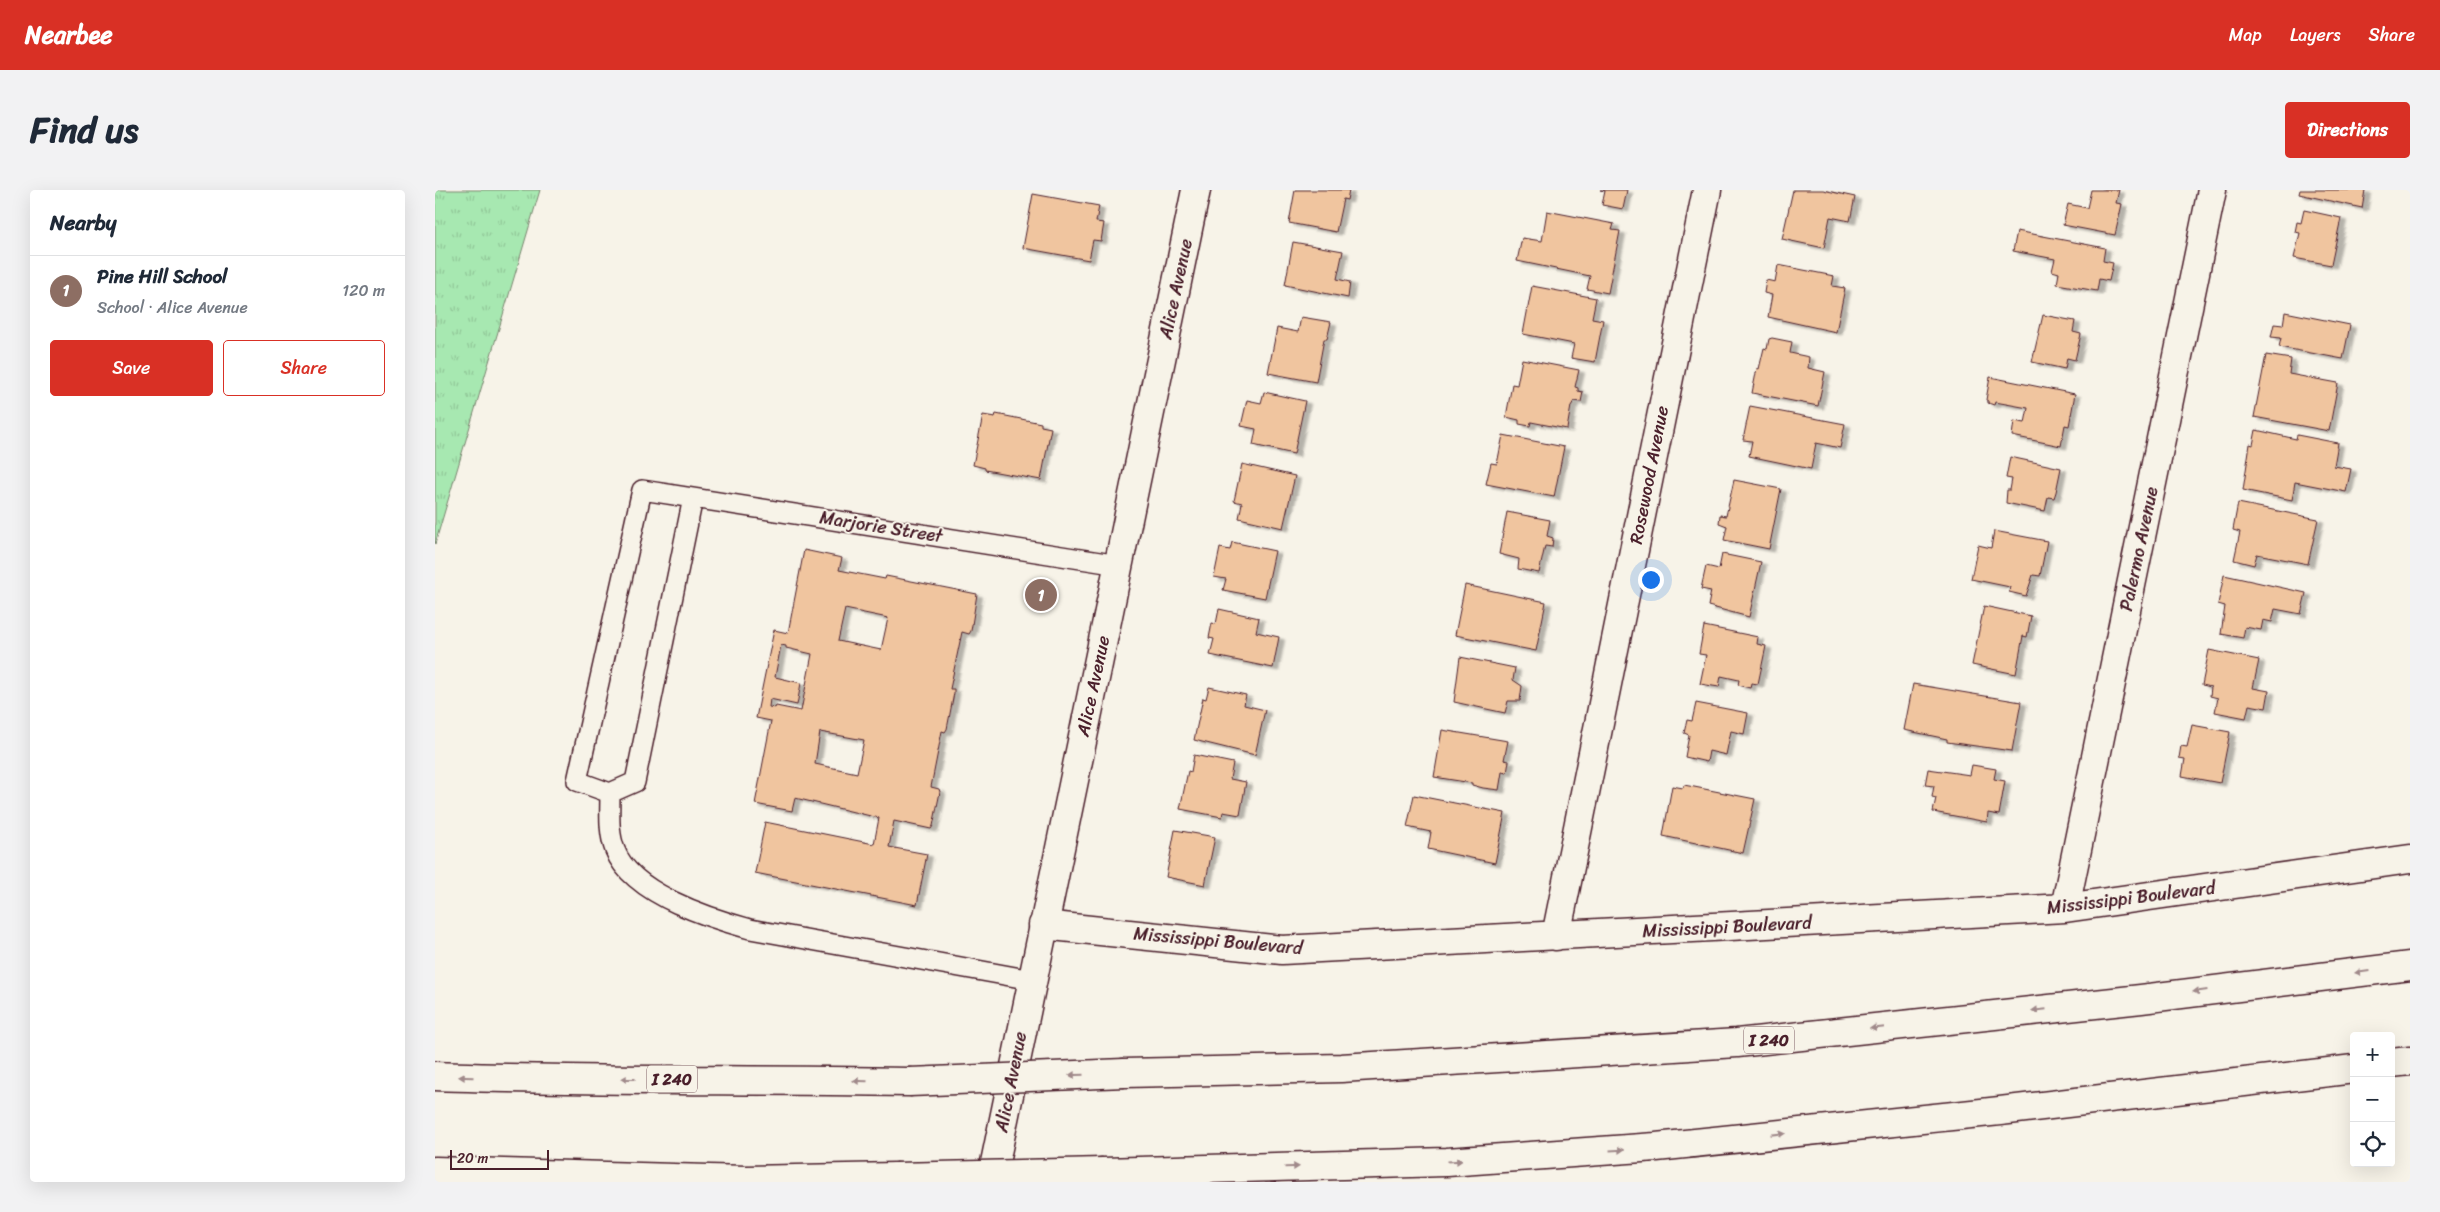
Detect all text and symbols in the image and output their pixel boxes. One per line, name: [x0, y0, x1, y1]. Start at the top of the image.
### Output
text: Nearbee: [25, 14, 113, 56]
text: Map: [2229, 19, 2262, 51]
text: Layers: [2290, 19, 2341, 51]
text: Share: [2369, 19, 2415, 51]
text: Find us: [30, 99, 138, 161]
button: Directions: [2285, 102, 2410, 158]
text: Nearby: [50, 204, 116, 242]
street label: Alice Avenue: [1150, 236, 1202, 343]
text: Pine Hill School: [97, 260, 228, 293]
text: 1: [63, 276, 69, 305]
text: 120 m: [342, 276, 385, 305]
text: School · Alice Avenue: [97, 293, 248, 322]
button: Save: [50, 340, 213, 396]
button: Share: [223, 340, 385, 396]
street label: Rosewood Avenue: [1620, 403, 1678, 547]
street label: Palermo Avenue: [2110, 483, 2168, 614]
street label: Marjorie Street: [817, 501, 946, 553]
your location: [1638, 567, 1664, 593]
pin: 1: [1025, 576, 1057, 614]
street label: Alice Avenue: [1067, 633, 1119, 740]
street label: Mississippi Boulevard: [2045, 872, 2218, 924]
street label: Mississippi Boulevard: [1642, 907, 1814, 947]
street label: Mississippi Boulevard: [1132, 918, 1305, 964]
one-way arrow: [2353, 968, 2369, 976]
one-way arrow: [2192, 988, 2208, 996]
one-way arrow: [2031, 1006, 2047, 1014]
one-way arrow: [1869, 1024, 1885, 1032]
road number: I 240: [1744, 1026, 1794, 1054]
street label: Alice Avenue: [985, 1029, 1036, 1136]
map controls: [2350, 1032, 2395, 1167]
button: +: [2350, 1032, 2395, 1077]
road number: I 240: [647, 1066, 697, 1092]
one-way arrow: [1068, 1072, 1084, 1080]
one-way arrow: [457, 1073, 473, 1081]
one-way arrow: [620, 1075, 636, 1083]
one-way arrow: [852, 1077, 868, 1085]
button: −: [2350, 1077, 2395, 1122]
button: locate: [2350, 1122, 2395, 1167]
one-way arrow: [1771, 1130, 1787, 1138]
one-way arrow: [1609, 1145, 1625, 1153]
text: 20 m: [457, 1146, 488, 1171]
scale bar: [450, 1147, 549, 1170]
one-way arrow: [1447, 1157, 1463, 1165]
one-way arrow: [1284, 1162, 1300, 1170]

